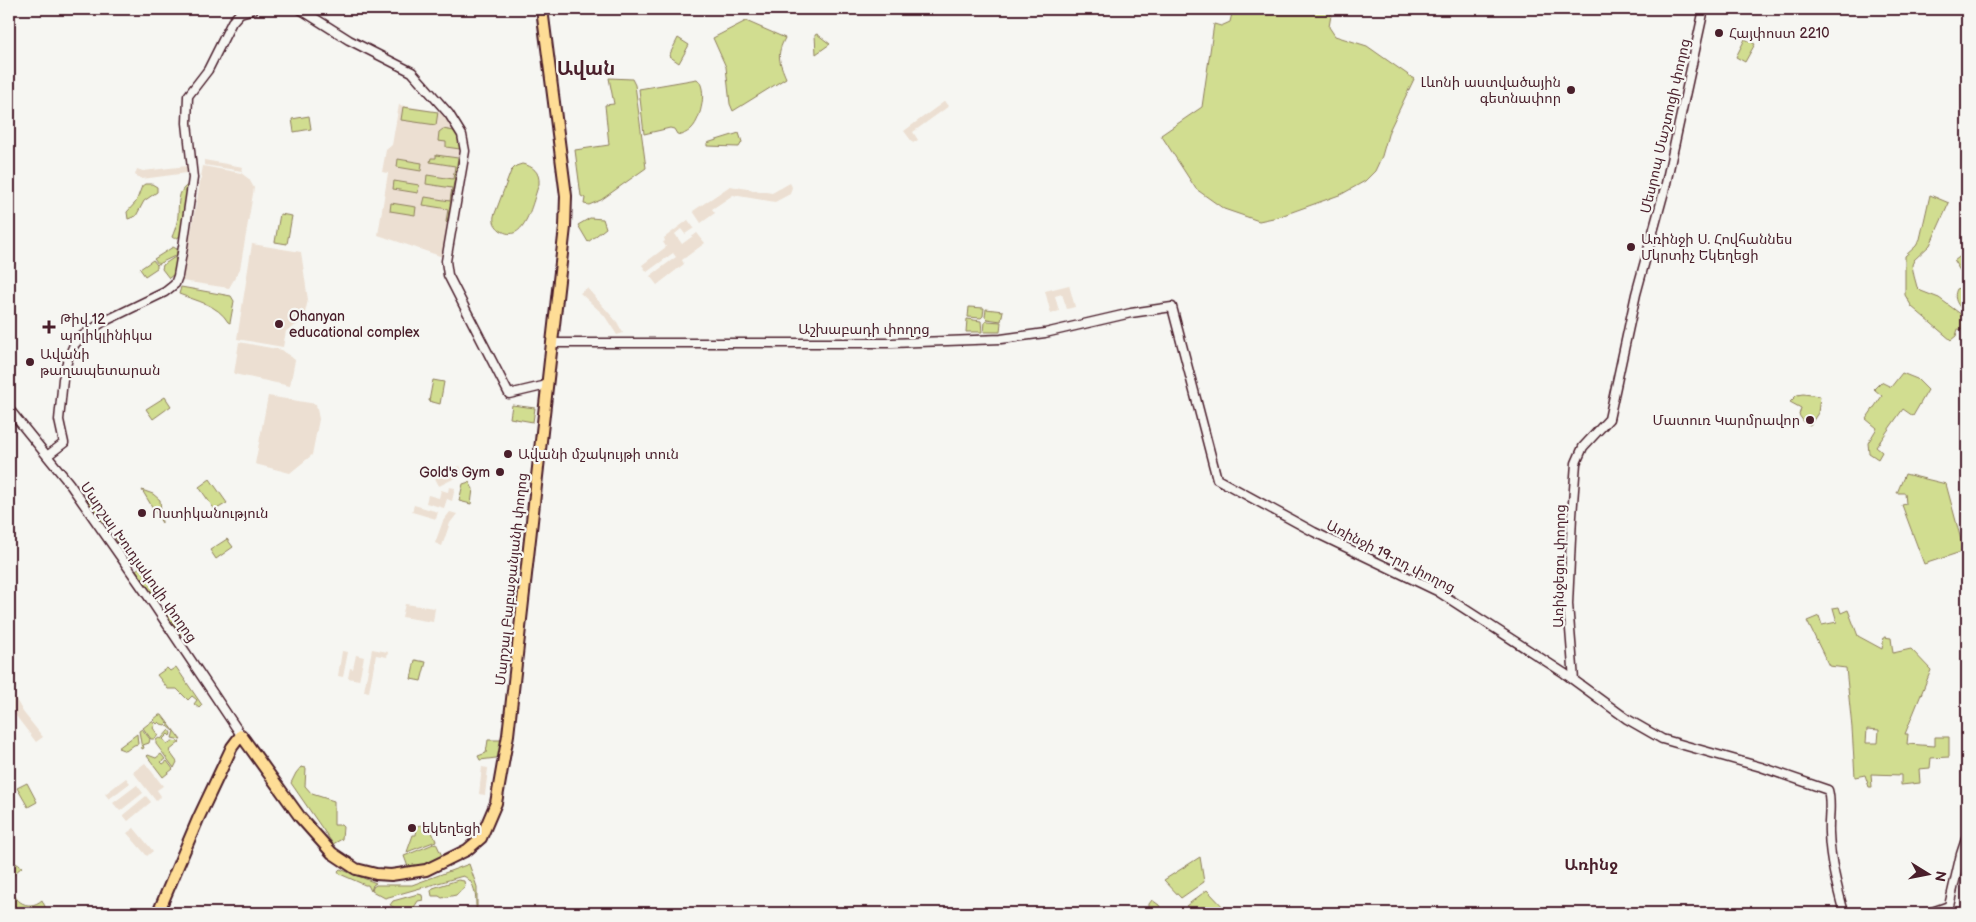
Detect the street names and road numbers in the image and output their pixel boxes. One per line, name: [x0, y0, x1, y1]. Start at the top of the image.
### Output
street label: Մեսրոպ Մաշտոցի փողոց: [1637, 37, 1694, 215]
street label: Աշխաբադի փողոց: [798, 321, 930, 338]
street label: Մարշալ Բաբաջանյանի փողոց: [492, 472, 531, 686]
street label: Մարշալ Խուդյակովի փողոց: [77, 479, 201, 646]
street label: Առինջեցու փողոց: [1550, 504, 1569, 628]
street label: Առինջի 19-րդ փողոց: [1323, 517, 1458, 596]

